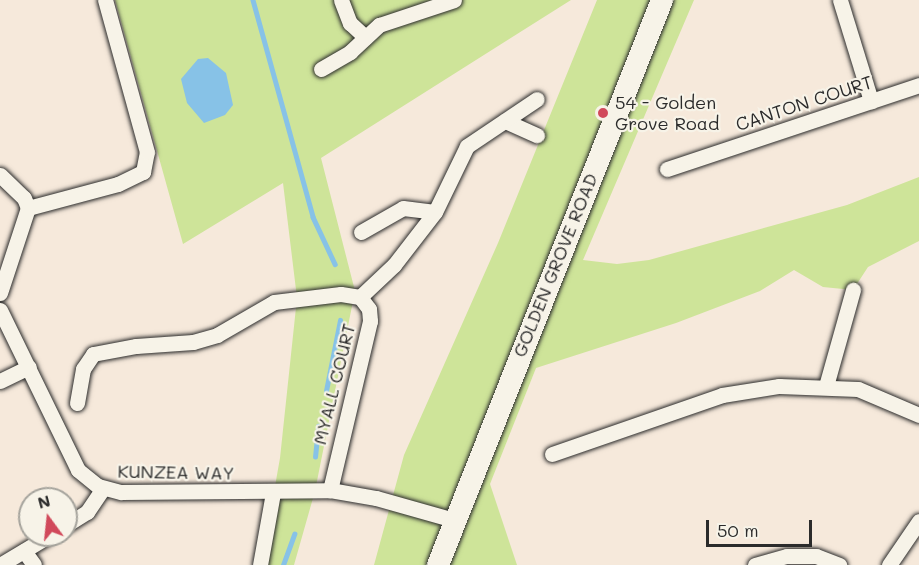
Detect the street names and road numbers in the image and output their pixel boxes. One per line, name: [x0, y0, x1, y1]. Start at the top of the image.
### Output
street label: CANTON COURT: [733, 71, 875, 135]
street label: GOLDEN GROVE ROAD: [508, 170, 602, 360]
street label: MYALL COURT: [309, 321, 359, 447]
street label: KUNZEA WAY: [117, 460, 235, 484]

